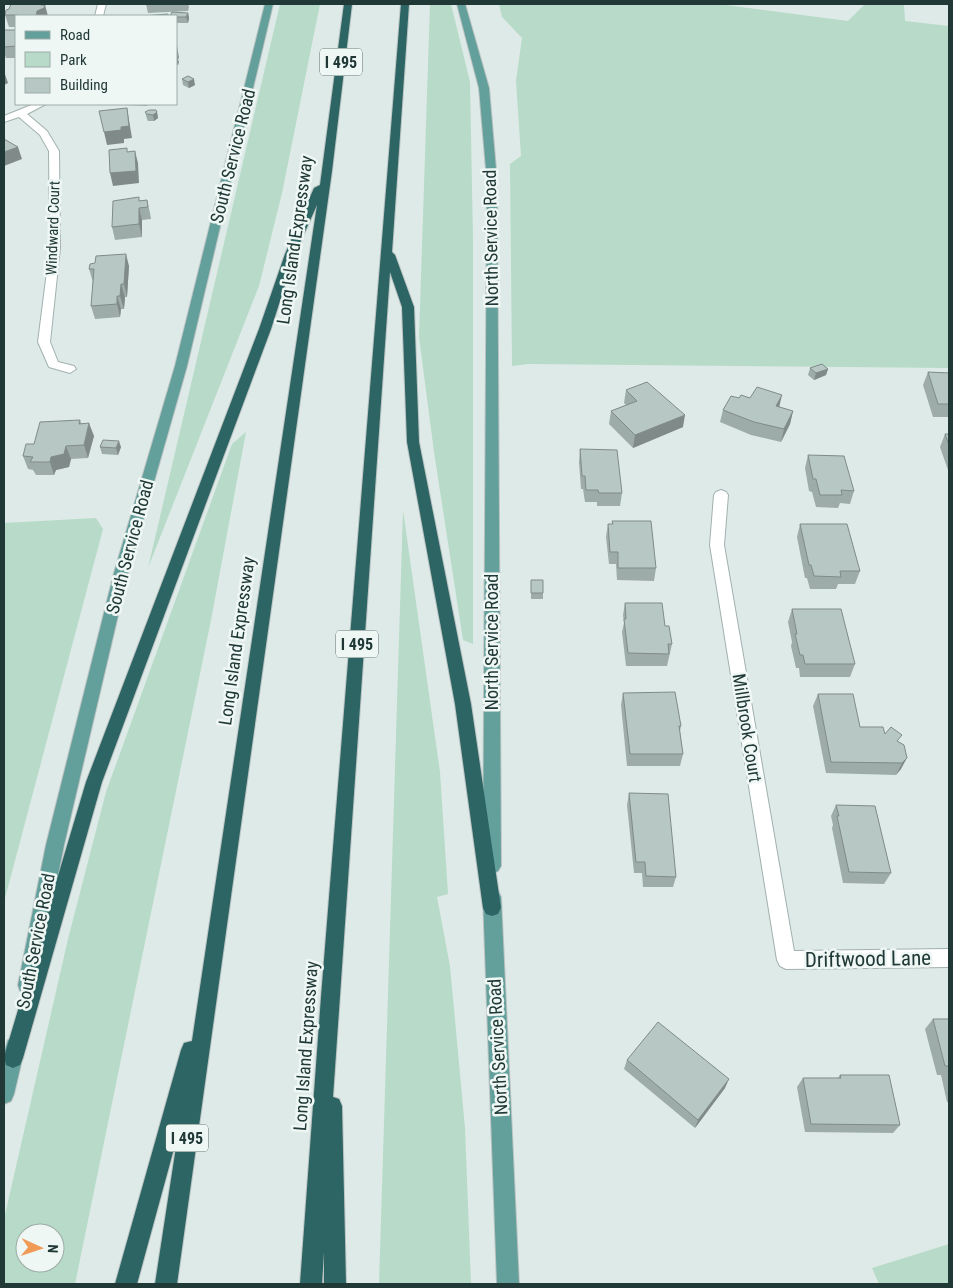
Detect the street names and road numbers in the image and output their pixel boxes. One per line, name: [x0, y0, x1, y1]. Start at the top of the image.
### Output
road number: I 495: [320, 48, 362, 76]
street label: South Service Road: [206, 87, 259, 225]
street label: Long Island Expressway: [272, 154, 317, 326]
street label: North Service Road: [479, 170, 502, 306]
street label: Windward Court: [42, 180, 64, 276]
street label: South Service Road: [102, 478, 157, 616]
street label: Long Island Expressway: [214, 555, 259, 727]
street label: North Service Road: [481, 574, 502, 710]
road number: I 495: [336, 630, 378, 658]
street label: Millbrook Court: [729, 672, 766, 784]
street label: South Service Road: [12, 871, 59, 1010]
street label: Driftwood Lane: [805, 946, 931, 972]
street label: Long Island Expressway: [289, 960, 322, 1132]
street label: North Service Road: [483, 978, 512, 1116]
road number: I 495: [166, 1124, 208, 1152]

